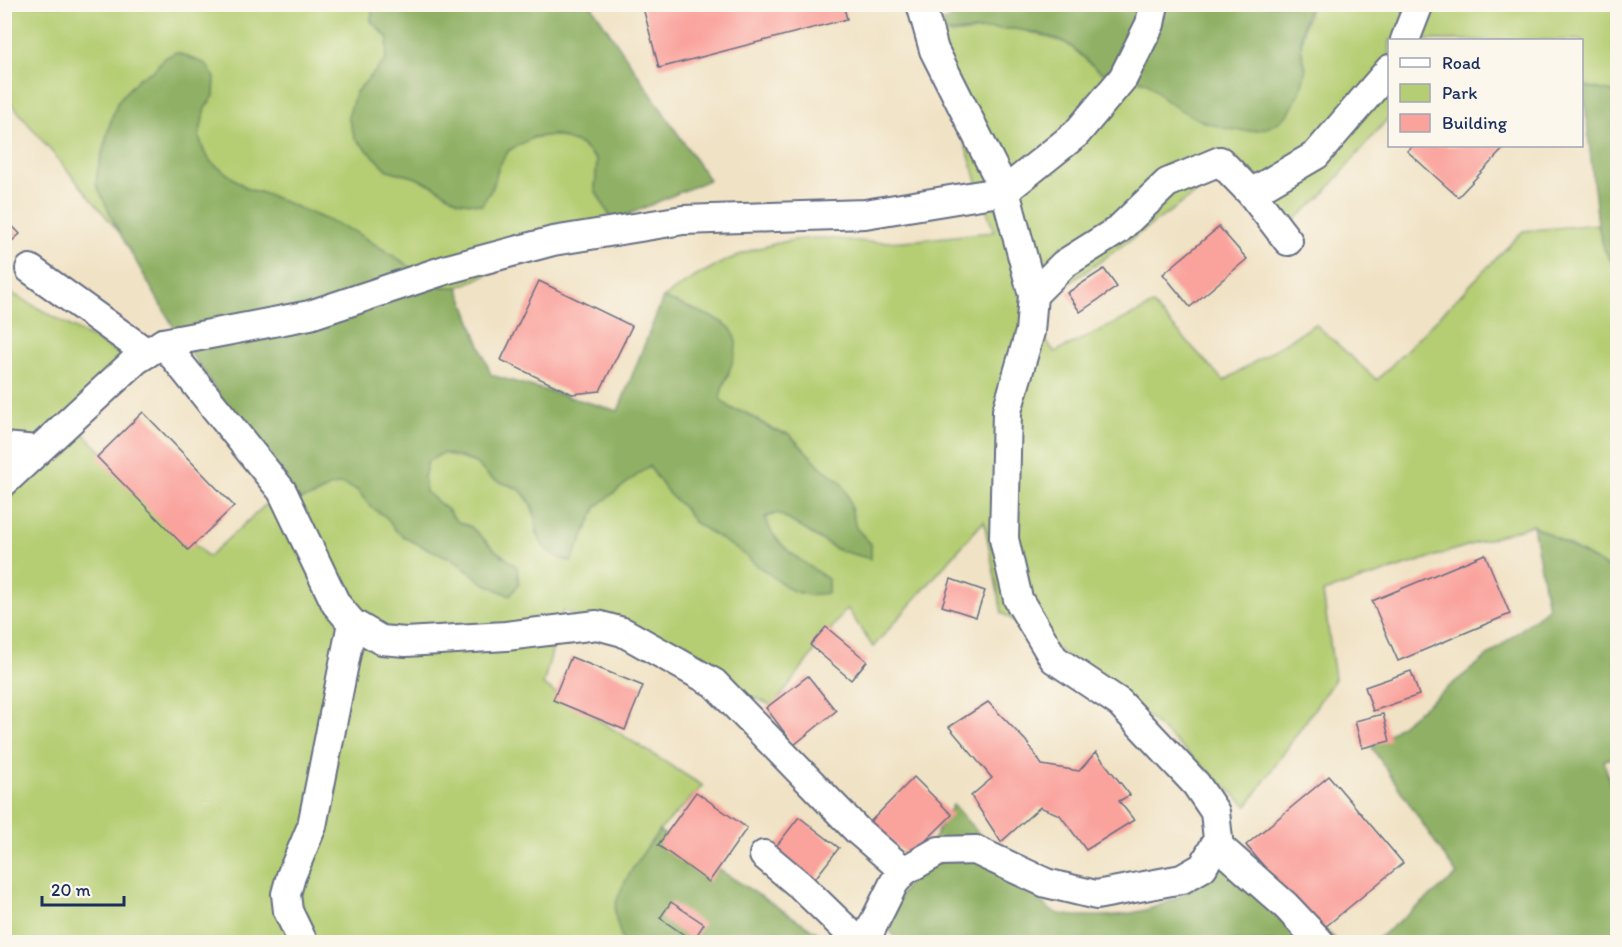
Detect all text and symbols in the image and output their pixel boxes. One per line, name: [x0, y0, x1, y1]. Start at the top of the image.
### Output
legend: [1388, 39, 1583, 147]
text: Road: [1442, 52, 1481, 74]
text: Park: [1442, 82, 1477, 104]
text: Building: [1442, 112, 1508, 134]
scale bar: [42, 869, 124, 907]
text: 20 m: [51, 879, 91, 901]

